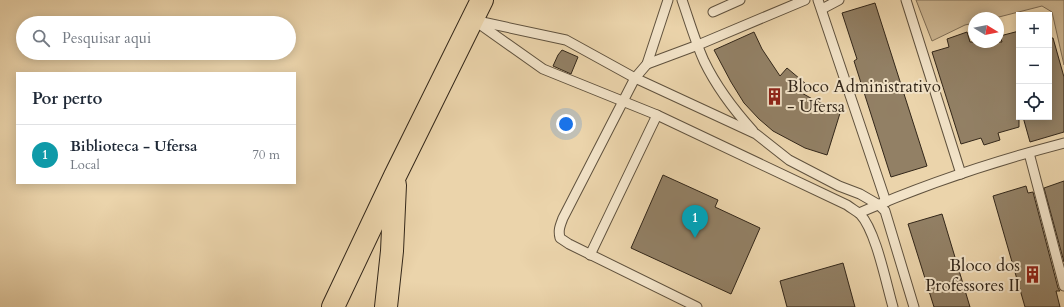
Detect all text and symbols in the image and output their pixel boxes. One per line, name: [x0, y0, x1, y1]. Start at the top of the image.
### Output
north arrow: [968, 12, 1004, 48]
map controls: [1016, 12, 1052, 120]
button: +: [1016, 12, 1052, 48]
search box: [16, 16, 296, 60]
icon: search: [30, 27, 52, 49]
text: Pesquisar aqui: [62, 28, 151, 48]
button: −: [1016, 48, 1052, 84]
place label: Bloco Administrativo - Ufersa: [787, 75, 941, 118]
button: locate: [1016, 84, 1052, 120]
building icon: Bloco Administrativo - Ufersa: [764, 86, 784, 106]
text: Por perto: [32, 87, 102, 110]
your location: [556, 114, 576, 134]
text: Biblioteca - Ufersa: [70, 136, 197, 156]
text: 1: [42, 146, 48, 164]
text: 70 m: [252, 146, 280, 164]
text: Local: [70, 156, 100, 174]
pin: 1: [682, 205, 708, 238]
place label: Bloco dos Professores II: [925, 254, 1020, 297]
building icon: Bloco dos Professores II: [1023, 265, 1043, 285]

